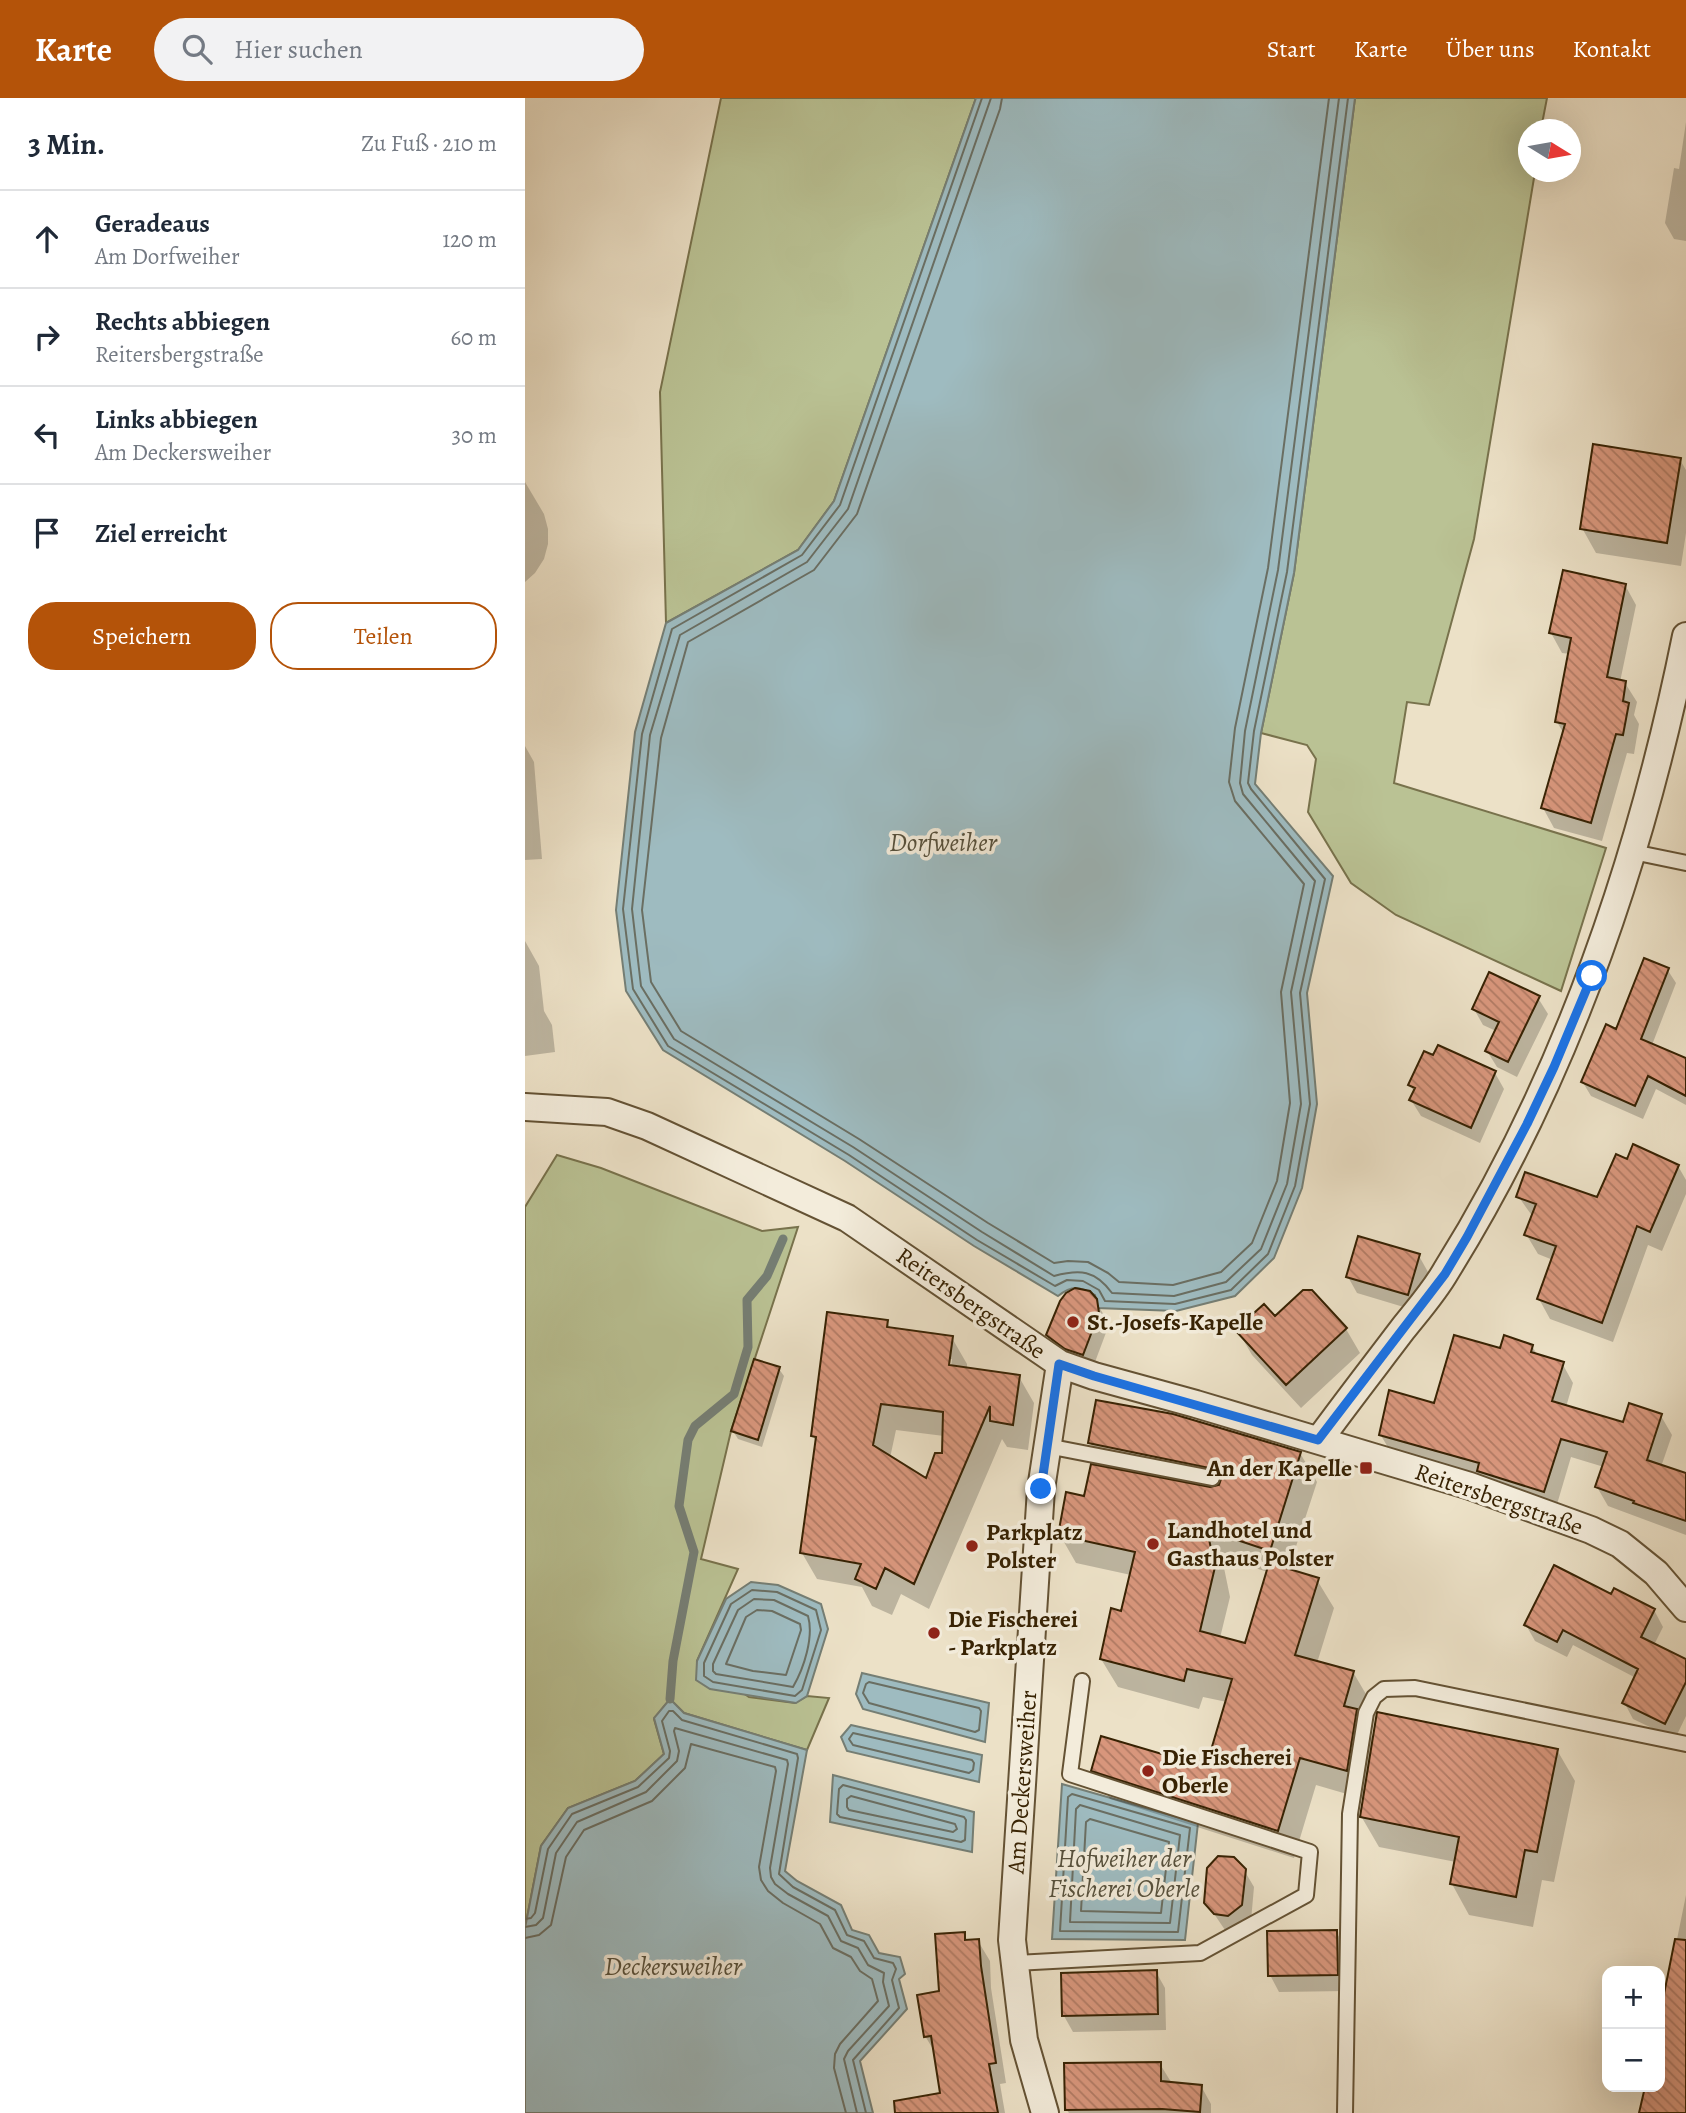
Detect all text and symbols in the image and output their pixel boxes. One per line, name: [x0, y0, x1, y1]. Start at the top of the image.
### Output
search box: [154, 18, 644, 81]
text: Karte: [35, 27, 112, 72]
icon: search: [178, 30, 216, 68]
text: Hier suchen: [234, 32, 363, 67]
text: Start: [1267, 33, 1316, 65]
text: Karte: [1354, 33, 1408, 65]
text: Über uns: [1446, 33, 1535, 65]
text: Kontakt: [1573, 33, 1651, 65]
north arrow: [1518, 119, 1581, 182]
text: 3 Min.: [28, 124, 105, 164]
text: Zu Fuß · 210 m: [361, 128, 497, 159]
text: Geradeaus: [95, 206, 210, 241]
icon: ahead: [28, 220, 66, 258]
text: 120 m: [442, 224, 497, 255]
text: Am Dorfweiher: [95, 241, 240, 272]
text: Rechts abbiegen: [95, 304, 270, 339]
icon: right: [28, 318, 66, 356]
text: 60 m: [450, 322, 497, 353]
text: Reitersbergstraße: [95, 339, 263, 370]
text: Links abbiegen: [95, 402, 258, 437]
icon: left: [28, 416, 66, 454]
text: 30 m: [451, 420, 497, 451]
text: Am Deckersweiher: [95, 437, 271, 468]
icon: arrive: [28, 514, 66, 552]
text: Ziel erreicht: [95, 516, 228, 551]
button: Speichern: [28, 602, 256, 670]
button: Teilen: [270, 602, 497, 670]
water label: Dorfweiher: [889, 825, 998, 860]
route start: [1576, 960, 1607, 991]
street label: Reitersbergstraße: [890, 1239, 1052, 1367]
place label: St.-Josefs-Kapelle: [1087, 1306, 1263, 1338]
marker: St.-Josefs-Kapelle: [1065, 1314, 1081, 1330]
place label: An der Kapelle: [1206, 1452, 1352, 1484]
street label: Reitersbergstraße: [1411, 1455, 1587, 1543]
marker: An der Kapelle: [1358, 1460, 1374, 1476]
route end: [1025, 1473, 1056, 1504]
place label: Landhotel und Gasthaus Polster: [1167, 1514, 1334, 1574]
place label: Parkplatz Polster: [986, 1516, 1083, 1576]
marker: Landhotel und Gasthaus Polster: [1145, 1536, 1161, 1552]
marker: Parkplatz Polster: [964, 1538, 980, 1554]
place label: Die Fischerei - Parkplatz: [948, 1603, 1078, 1663]
marker: Die Fischerei - Parkplatz: [926, 1625, 942, 1641]
street label: Am Deckersweiher: [1000, 1689, 1044, 1876]
place label: Die Fischerei Oberle: [1162, 1741, 1292, 1801]
marker: Die Fischerei Oberle: [1140, 1763, 1156, 1779]
water label: Hofweiher der Fischerei Oberle: [1048, 1841, 1200, 1906]
water label: Deckersweiher: [604, 1949, 743, 1984]
map controls: [1602, 1966, 1665, 2092]
button: +: [1602, 1966, 1665, 2029]
button: −: [1602, 2029, 1665, 2092]

